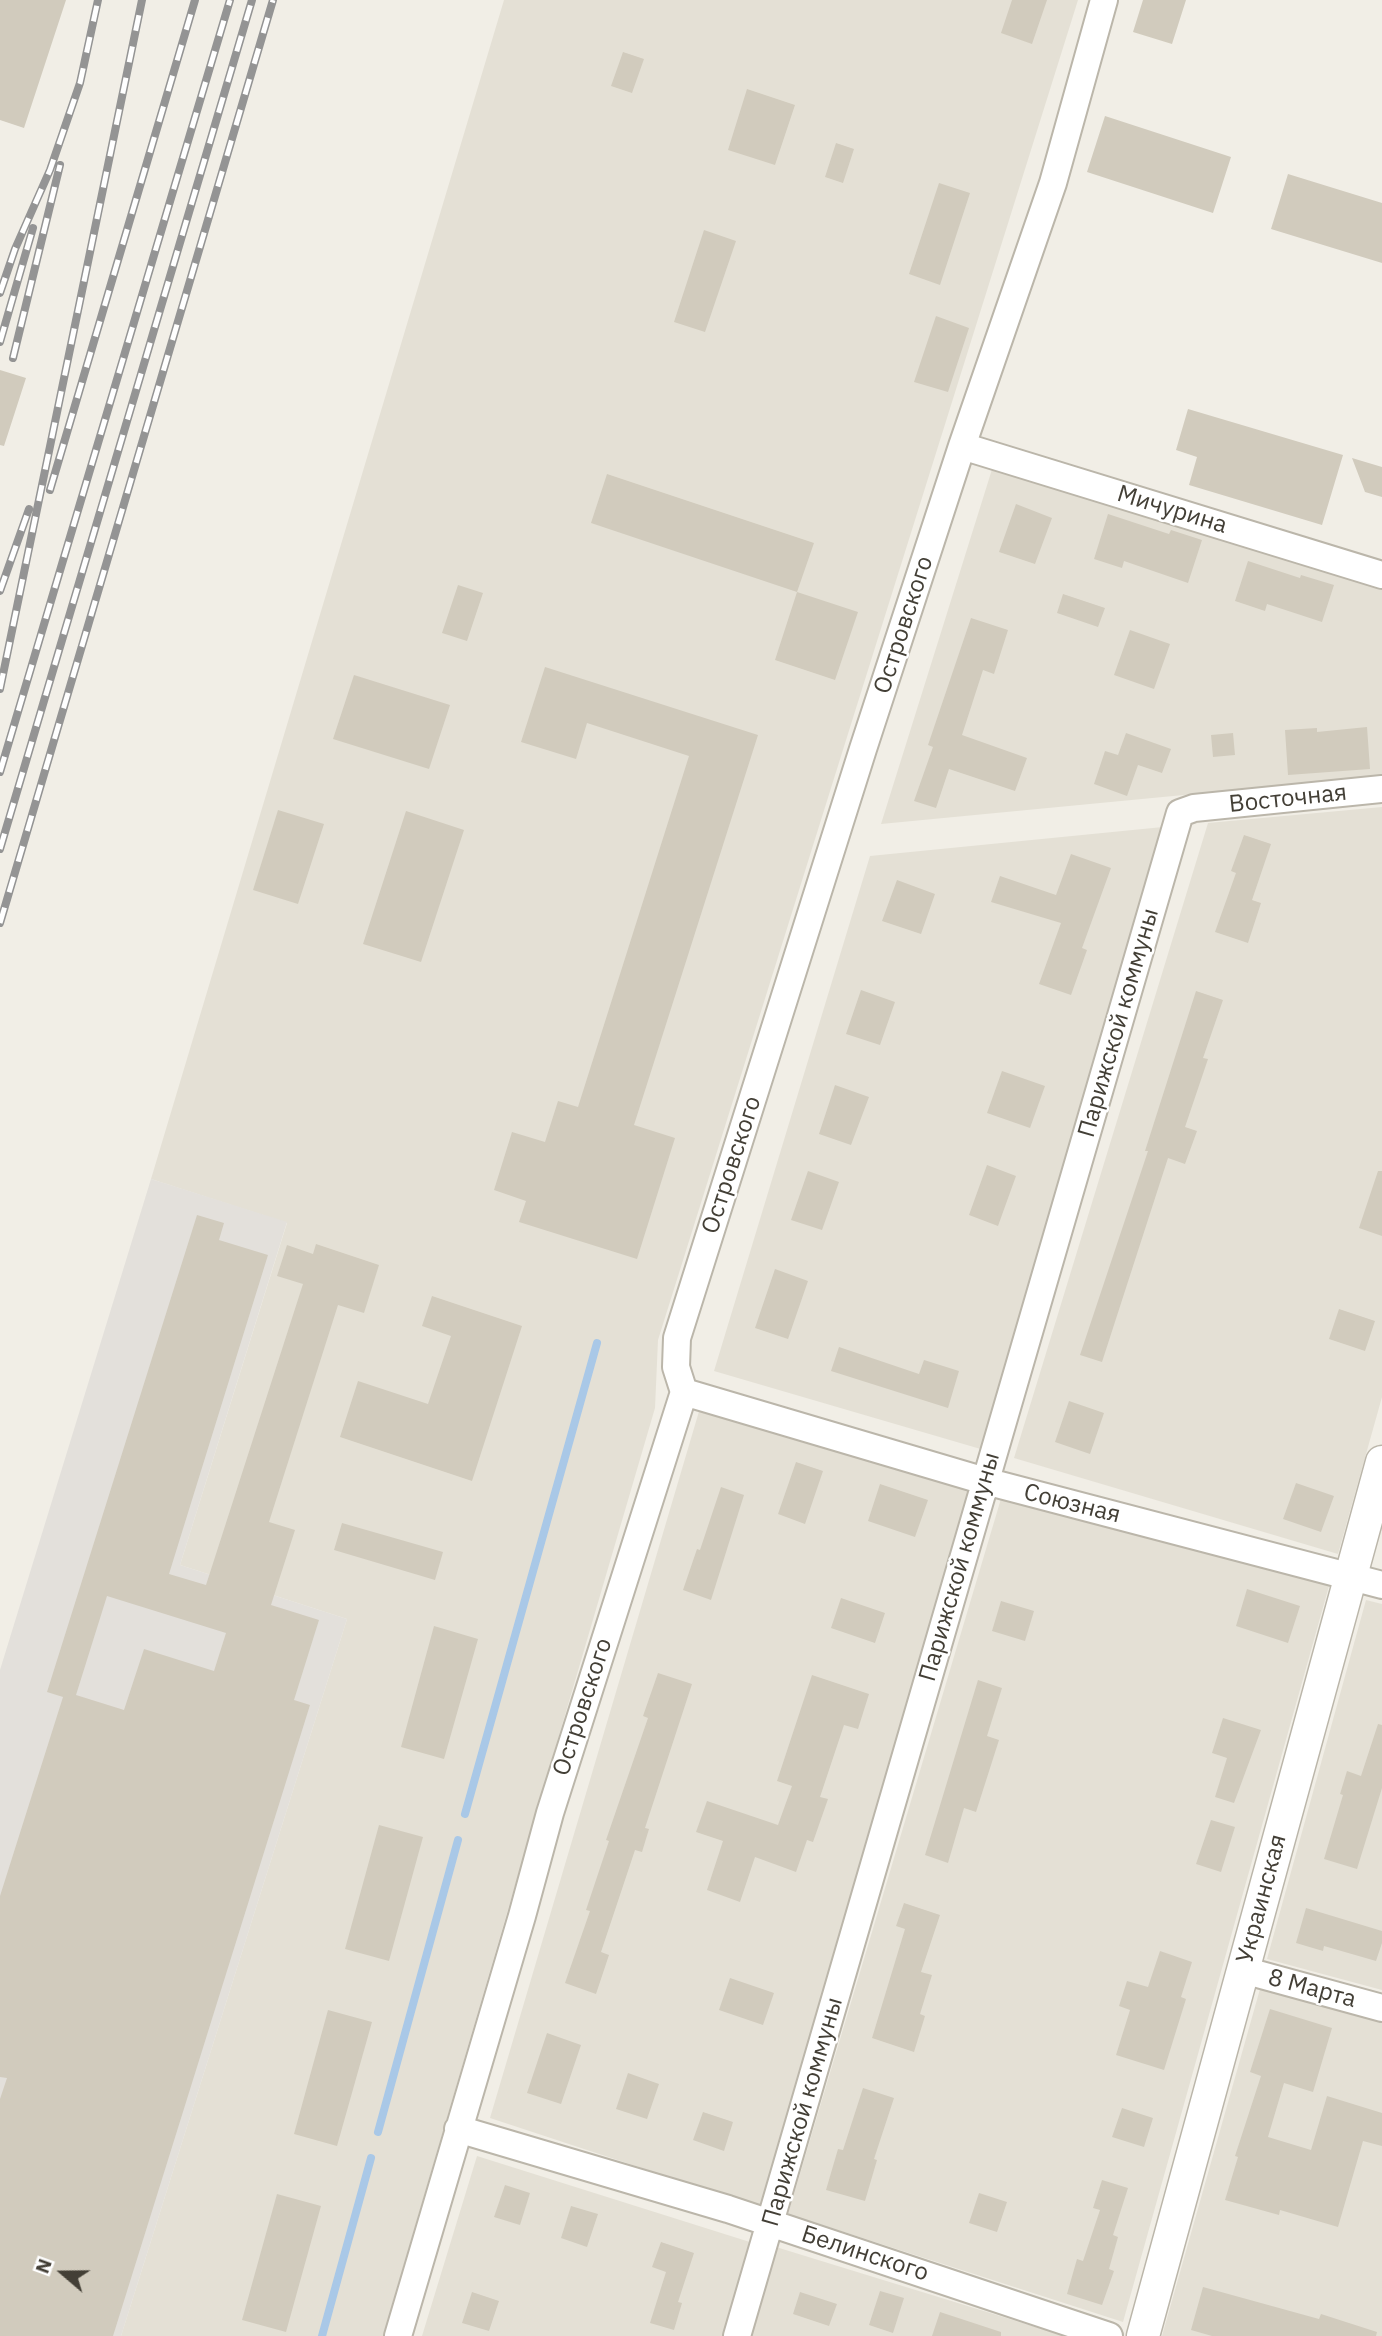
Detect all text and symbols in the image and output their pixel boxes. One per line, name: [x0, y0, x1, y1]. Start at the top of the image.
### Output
street label: Мичурина: [1114, 480, 1230, 540]
street label: Островского: [868, 553, 940, 697]
street label: Восточная: [1228, 778, 1348, 820]
street label: Парижской коммуны: [1073, 905, 1165, 1141]
street label: Островского: [696, 1093, 768, 1237]
street label: Парижской коммуны: [914, 1449, 1006, 1685]
street label: Союзная: [1021, 1478, 1123, 1530]
street label: Островского: [547, 1635, 619, 1779]
street label: Украинская: [1231, 1831, 1293, 1967]
street label: 8 Марта: [1265, 1963, 1359, 2015]
street label: Парижской коммуны: [757, 1994, 849, 2230]
street label: Белинского: [798, 2220, 932, 2288]
north arrow: [28, 2238, 98, 2308]
text: N: [30, 2255, 57, 2276]

